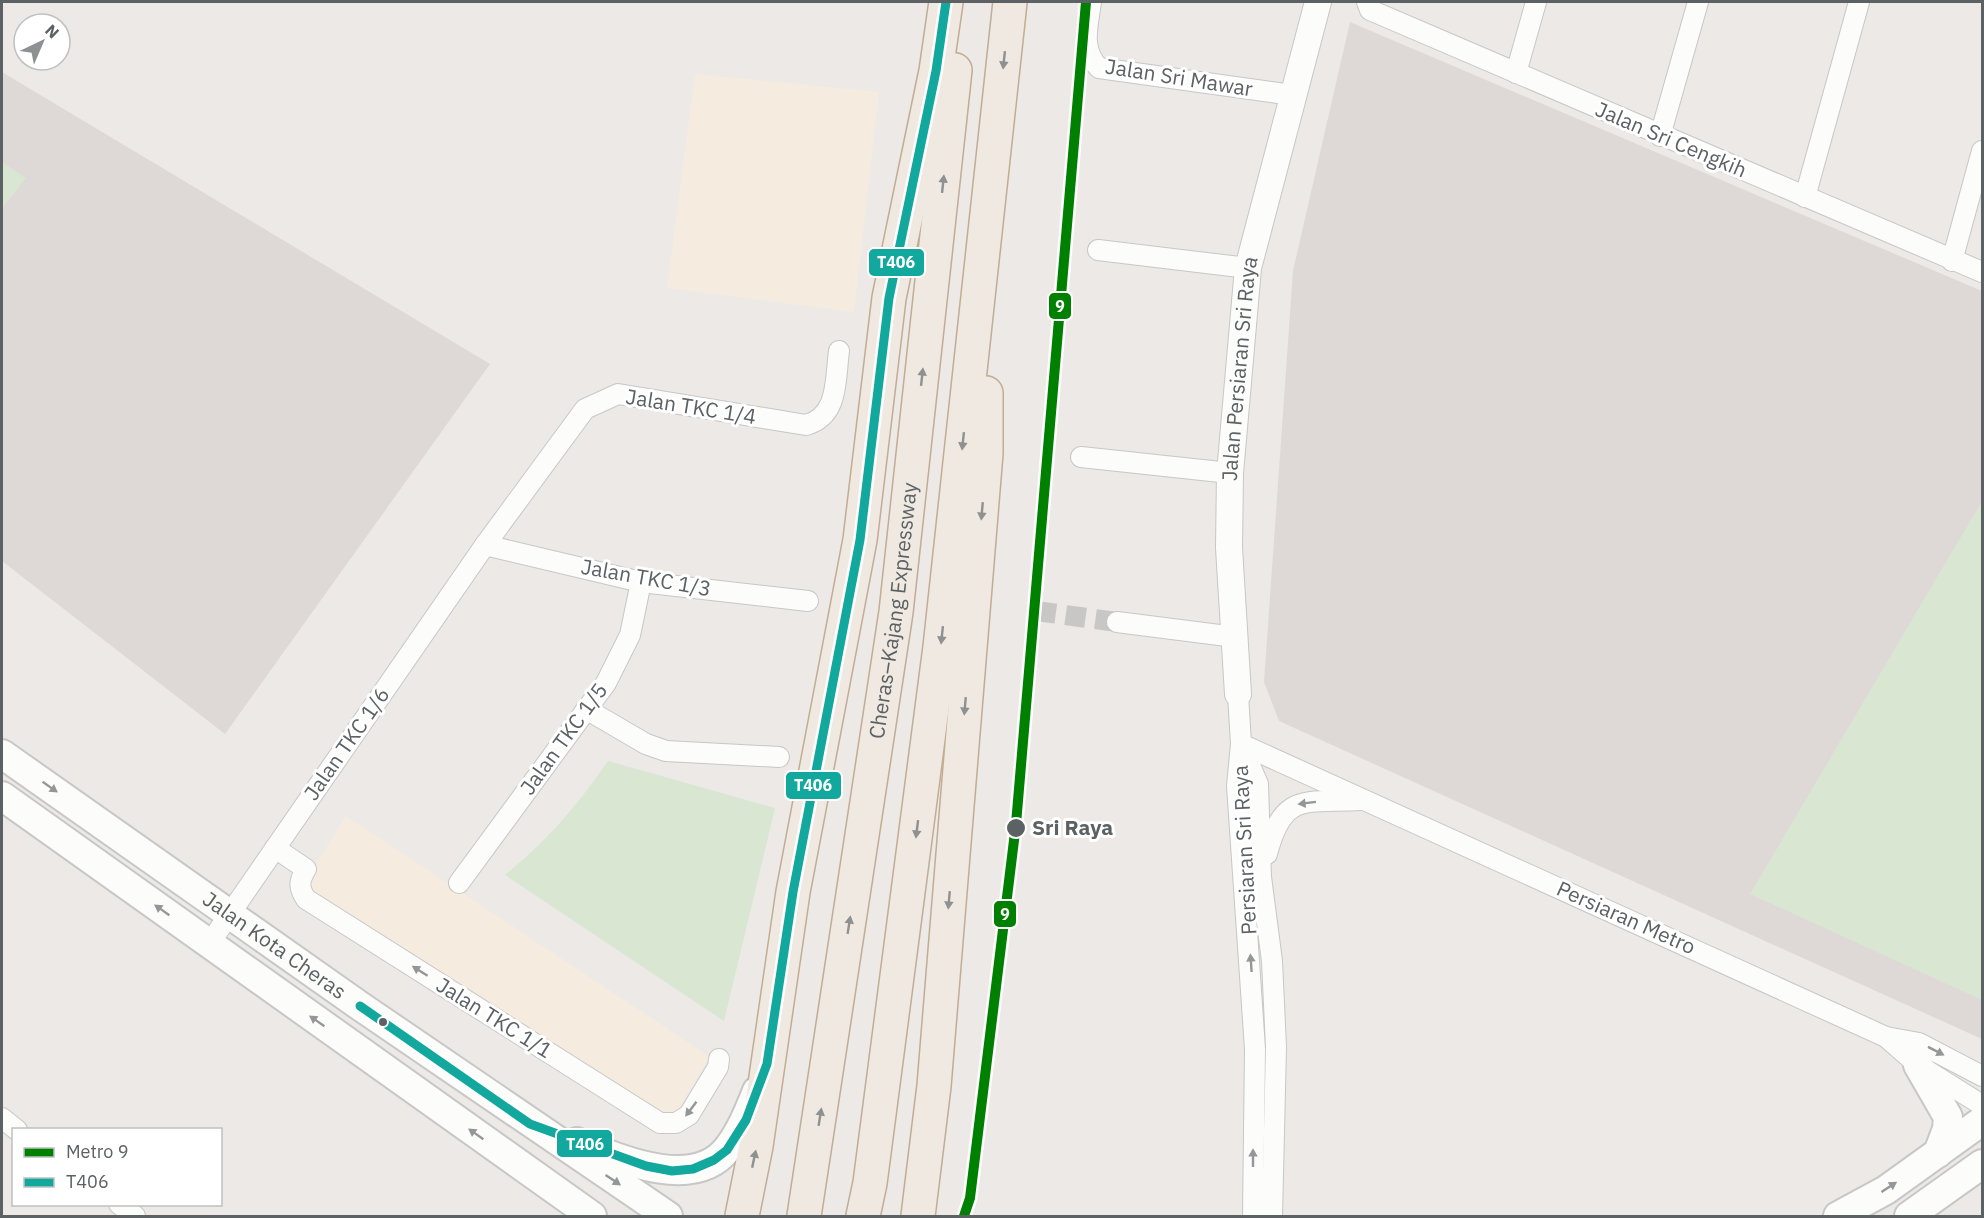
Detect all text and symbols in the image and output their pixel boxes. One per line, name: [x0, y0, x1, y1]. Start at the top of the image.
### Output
north arrow: [12, 12, 72, 72]
text: N: [41, 20, 64, 42]
one-way arrow: [999, 50, 1009, 69]
street label: Jalan Sri Mawar: [1103, 52, 1255, 103]
street label: Jalan Sri Cengkih: [1592, 95, 1751, 184]
one-way arrow: [938, 174, 948, 193]
line badge: T406: [868, 248, 925, 277]
text: T406: [877, 252, 915, 272]
street label: Jalan Persiaran Sri Raya: [1215, 253, 1264, 481]
line badge: 9: [1048, 292, 1072, 320]
text: 9: [1055, 296, 1065, 316]
one-way arrow: [917, 368, 926, 387]
street label: Jalan TKC 1/4: [624, 382, 758, 430]
one-way arrow: [958, 432, 968, 451]
street label: Cheras–Kajang Expressway: [862, 480, 923, 741]
one-way arrow: [977, 502, 986, 521]
street label: Jalan TKC 1/3: [579, 552, 713, 602]
one-way arrow: [937, 626, 947, 645]
street label: Jalan TKC 1/5: [513, 677, 613, 800]
street label: Jalan TKC 1/6: [297, 681, 395, 805]
one-way arrow: [961, 696, 970, 715]
street label: Persiaran Sri Raya: [1226, 765, 1262, 936]
line badge: T406: [785, 771, 842, 800]
text: T406: [794, 775, 832, 795]
one-way arrow: [41, 781, 57, 793]
one-way arrow: [1297, 799, 1316, 808]
place label: Sri Raya: [1032, 813, 1113, 841]
marker: Sri Raya: [1005, 817, 1027, 839]
one-way arrow: [912, 819, 921, 838]
street label: Persiaran Metro: [1553, 874, 1700, 960]
street label: Jalan Kota Cheras: [198, 885, 352, 1005]
one-way arrow: [944, 891, 954, 910]
line badge: 9: [993, 900, 1017, 928]
one-way arrow: [154, 904, 170, 916]
text: 9: [1000, 904, 1010, 924]
one-way arrow: [844, 915, 853, 934]
one-way arrow: [1246, 954, 1255, 973]
one-way arrow: [412, 966, 428, 977]
street label: Jalan TKC 1/1: [431, 970, 558, 1064]
one-way arrow: [310, 1015, 325, 1027]
unlabelled marker: [377, 1016, 389, 1028]
one-way arrow: [1927, 1047, 1944, 1056]
one-way arrow: [685, 1101, 697, 1117]
one-way arrow: [815, 1108, 824, 1127]
legend: [12, 1128, 222, 1206]
one-way arrow: [468, 1128, 484, 1140]
line badge: T406: [556, 1129, 613, 1158]
text: T406: [566, 1134, 604, 1154]
text: Metro 9: [66, 1140, 128, 1163]
one-way arrow: [1248, 1149, 1258, 1168]
one-way arrow: [749, 1150, 759, 1169]
text: T406: [66, 1170, 109, 1193]
one-way arrow: [605, 1174, 621, 1186]
one-way arrow: [1881, 1182, 1897, 1193]

